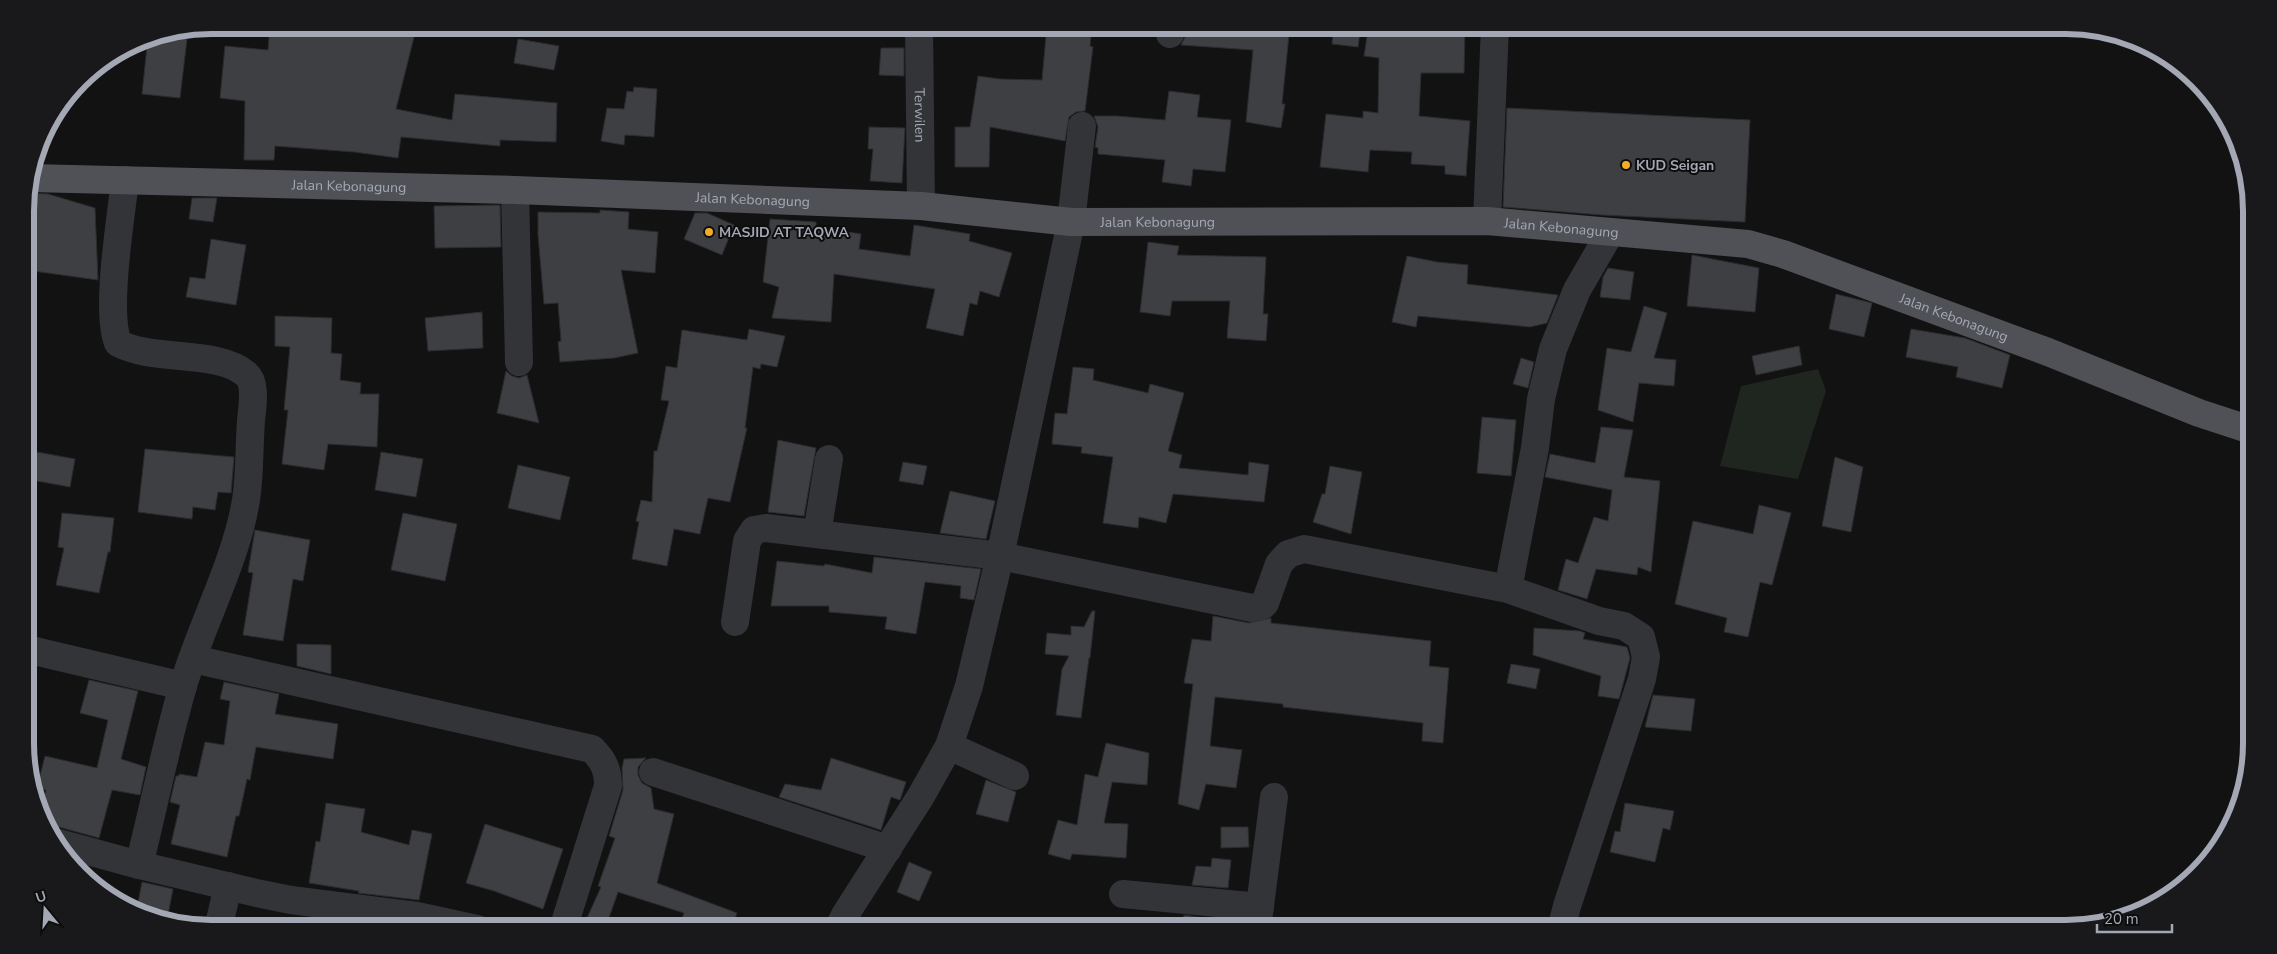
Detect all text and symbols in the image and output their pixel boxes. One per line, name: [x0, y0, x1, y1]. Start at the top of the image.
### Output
street label: Terwilen: [910, 88, 930, 142]
place label: KUD Seigan: [1636, 156, 1714, 175]
marker: KUD Seigan: [1620, 159, 1632, 171]
street label: Jalan Kebonagung: [290, 175, 406, 197]
street label: Jalan Kebonagung: [694, 188, 810, 211]
street label: Jalan Kebonagung: [1099, 212, 1215, 231]
street label: Jalan Kebonagung: [1502, 213, 1619, 242]
place label: MASJID AT TAQWA: [719, 223, 850, 242]
marker: MASJID AT TAQWA: [703, 226, 715, 238]
street label: Jalan Kebonagung: [1896, 288, 2011, 346]
north arrow: [20, 884, 70, 934]
text: U: [33, 886, 49, 908]
scale bar: [2097, 902, 2172, 934]
text: 20 m: [2104, 909, 2139, 929]

